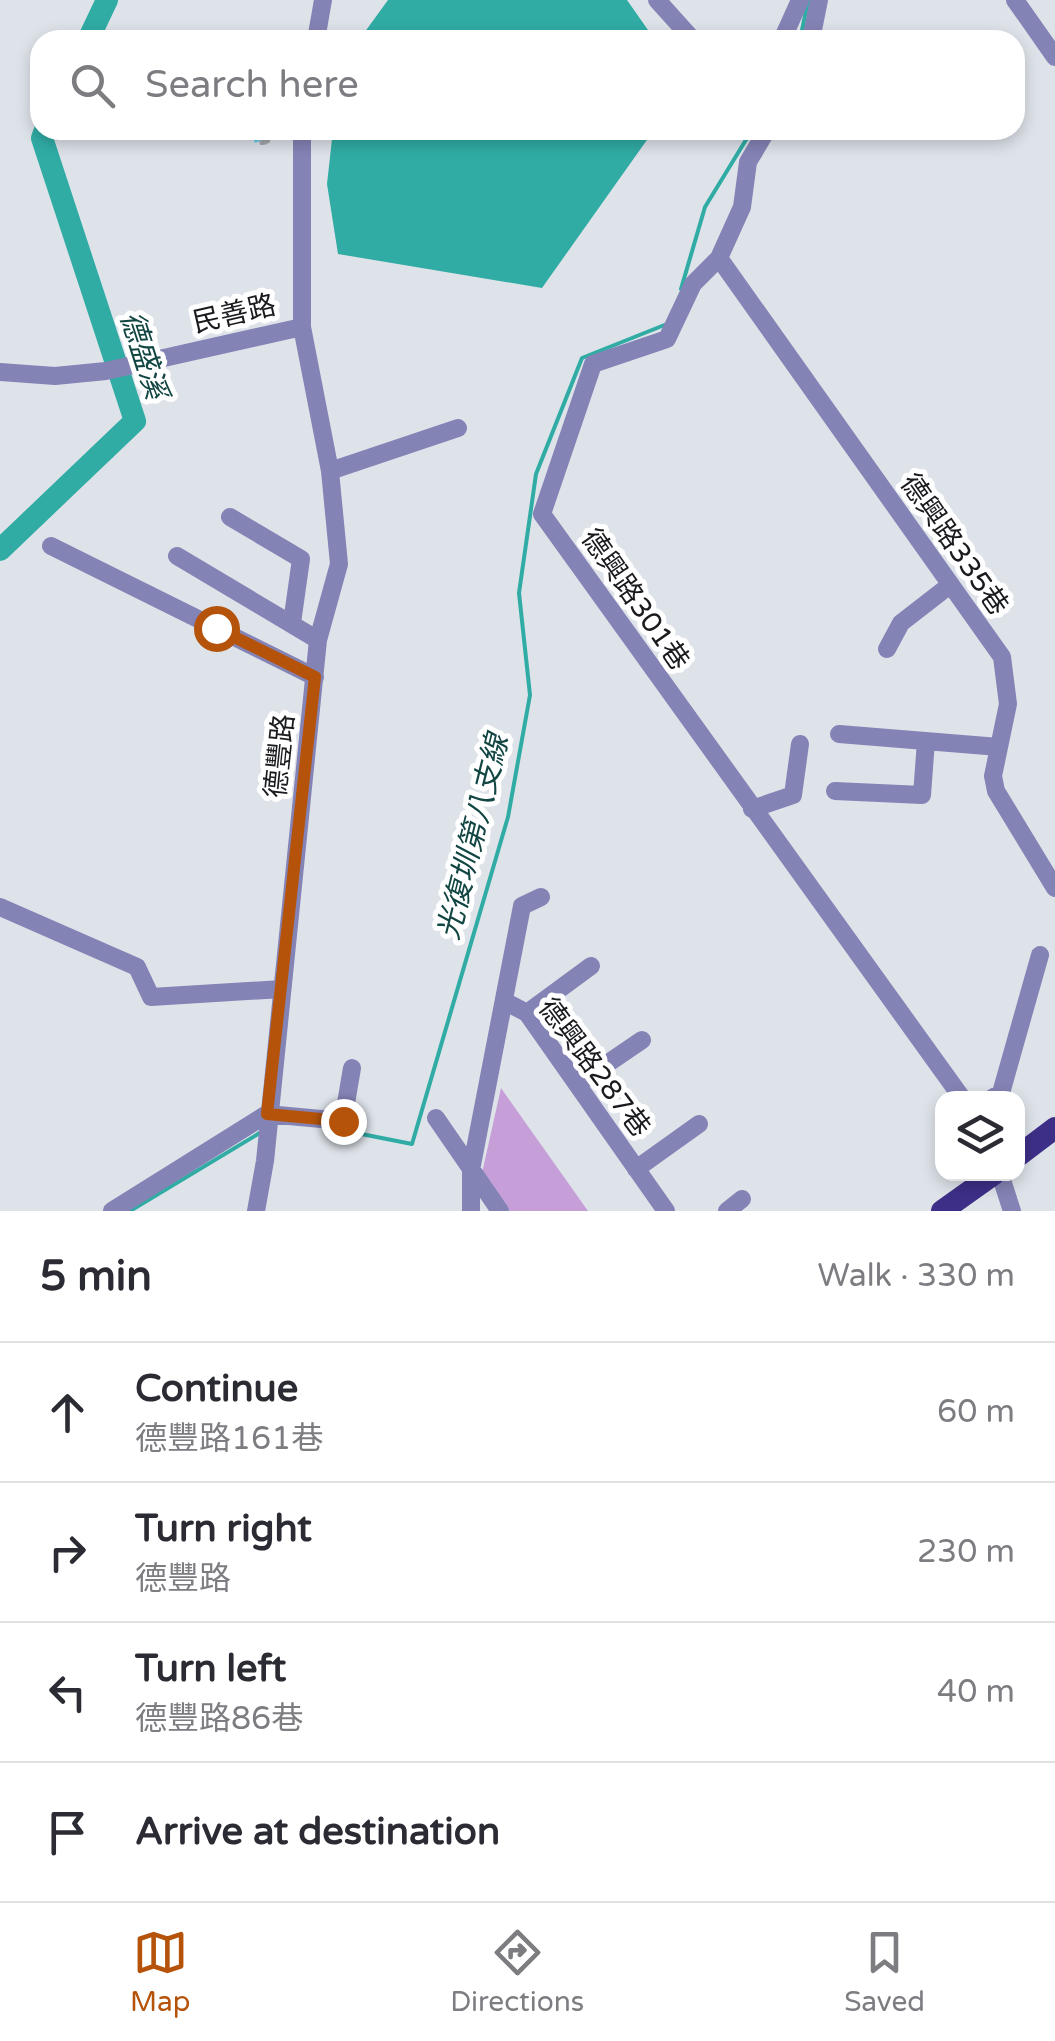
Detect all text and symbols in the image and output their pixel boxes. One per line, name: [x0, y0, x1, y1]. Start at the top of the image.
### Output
search box: [30, 30, 1025, 140]
icon: search: [65, 58, 120, 113]
text: Search here: [145, 62, 359, 108]
street label: 民善路: [189, 288, 279, 340]
water label: 德盛溪: [112, 307, 176, 407]
street label: 德興路335巷: [893, 467, 1015, 622]
street label: 德興路301巷: [574, 522, 696, 677]
route start: [194, 606, 240, 652]
street label: 德豐路: [259, 713, 301, 800]
water label: 光復圳第八支線: [430, 728, 518, 943]
street label: 德興路287巷: [531, 992, 657, 1144]
map controls: [935, 1091, 1025, 1181]
button: layers: [935, 1091, 1025, 1181]
route end: [321, 1099, 367, 1145]
text: 5 min: [40, 1251, 152, 1302]
text: Walk · 330 m: [818, 1257, 1015, 1295]
text: Continue: [135, 1366, 298, 1412]
icon: ahead: [40, 1385, 95, 1440]
text: 60 m: [937, 1393, 1015, 1431]
text: 德豐路161巷: [135, 1420, 323, 1458]
text: Turn right: [135, 1506, 312, 1552]
icon: right: [40, 1525, 95, 1580]
text: 230 m: [917, 1533, 1015, 1571]
text: 德豐路: [135, 1560, 231, 1598]
text: Turn left: [135, 1646, 286, 1692]
icon: left: [40, 1665, 95, 1720]
text: 40 m: [937, 1673, 1015, 1711]
text: 德豐路86巷: [135, 1700, 303, 1738]
icon: arrive: [40, 1805, 95, 1860]
text: Arrive at destination: [135, 1809, 500, 1855]
tab: Map: [130, 1925, 190, 2019]
tab: Directions: [450, 1925, 584, 2019]
tab: Saved: [844, 1925, 925, 2019]

